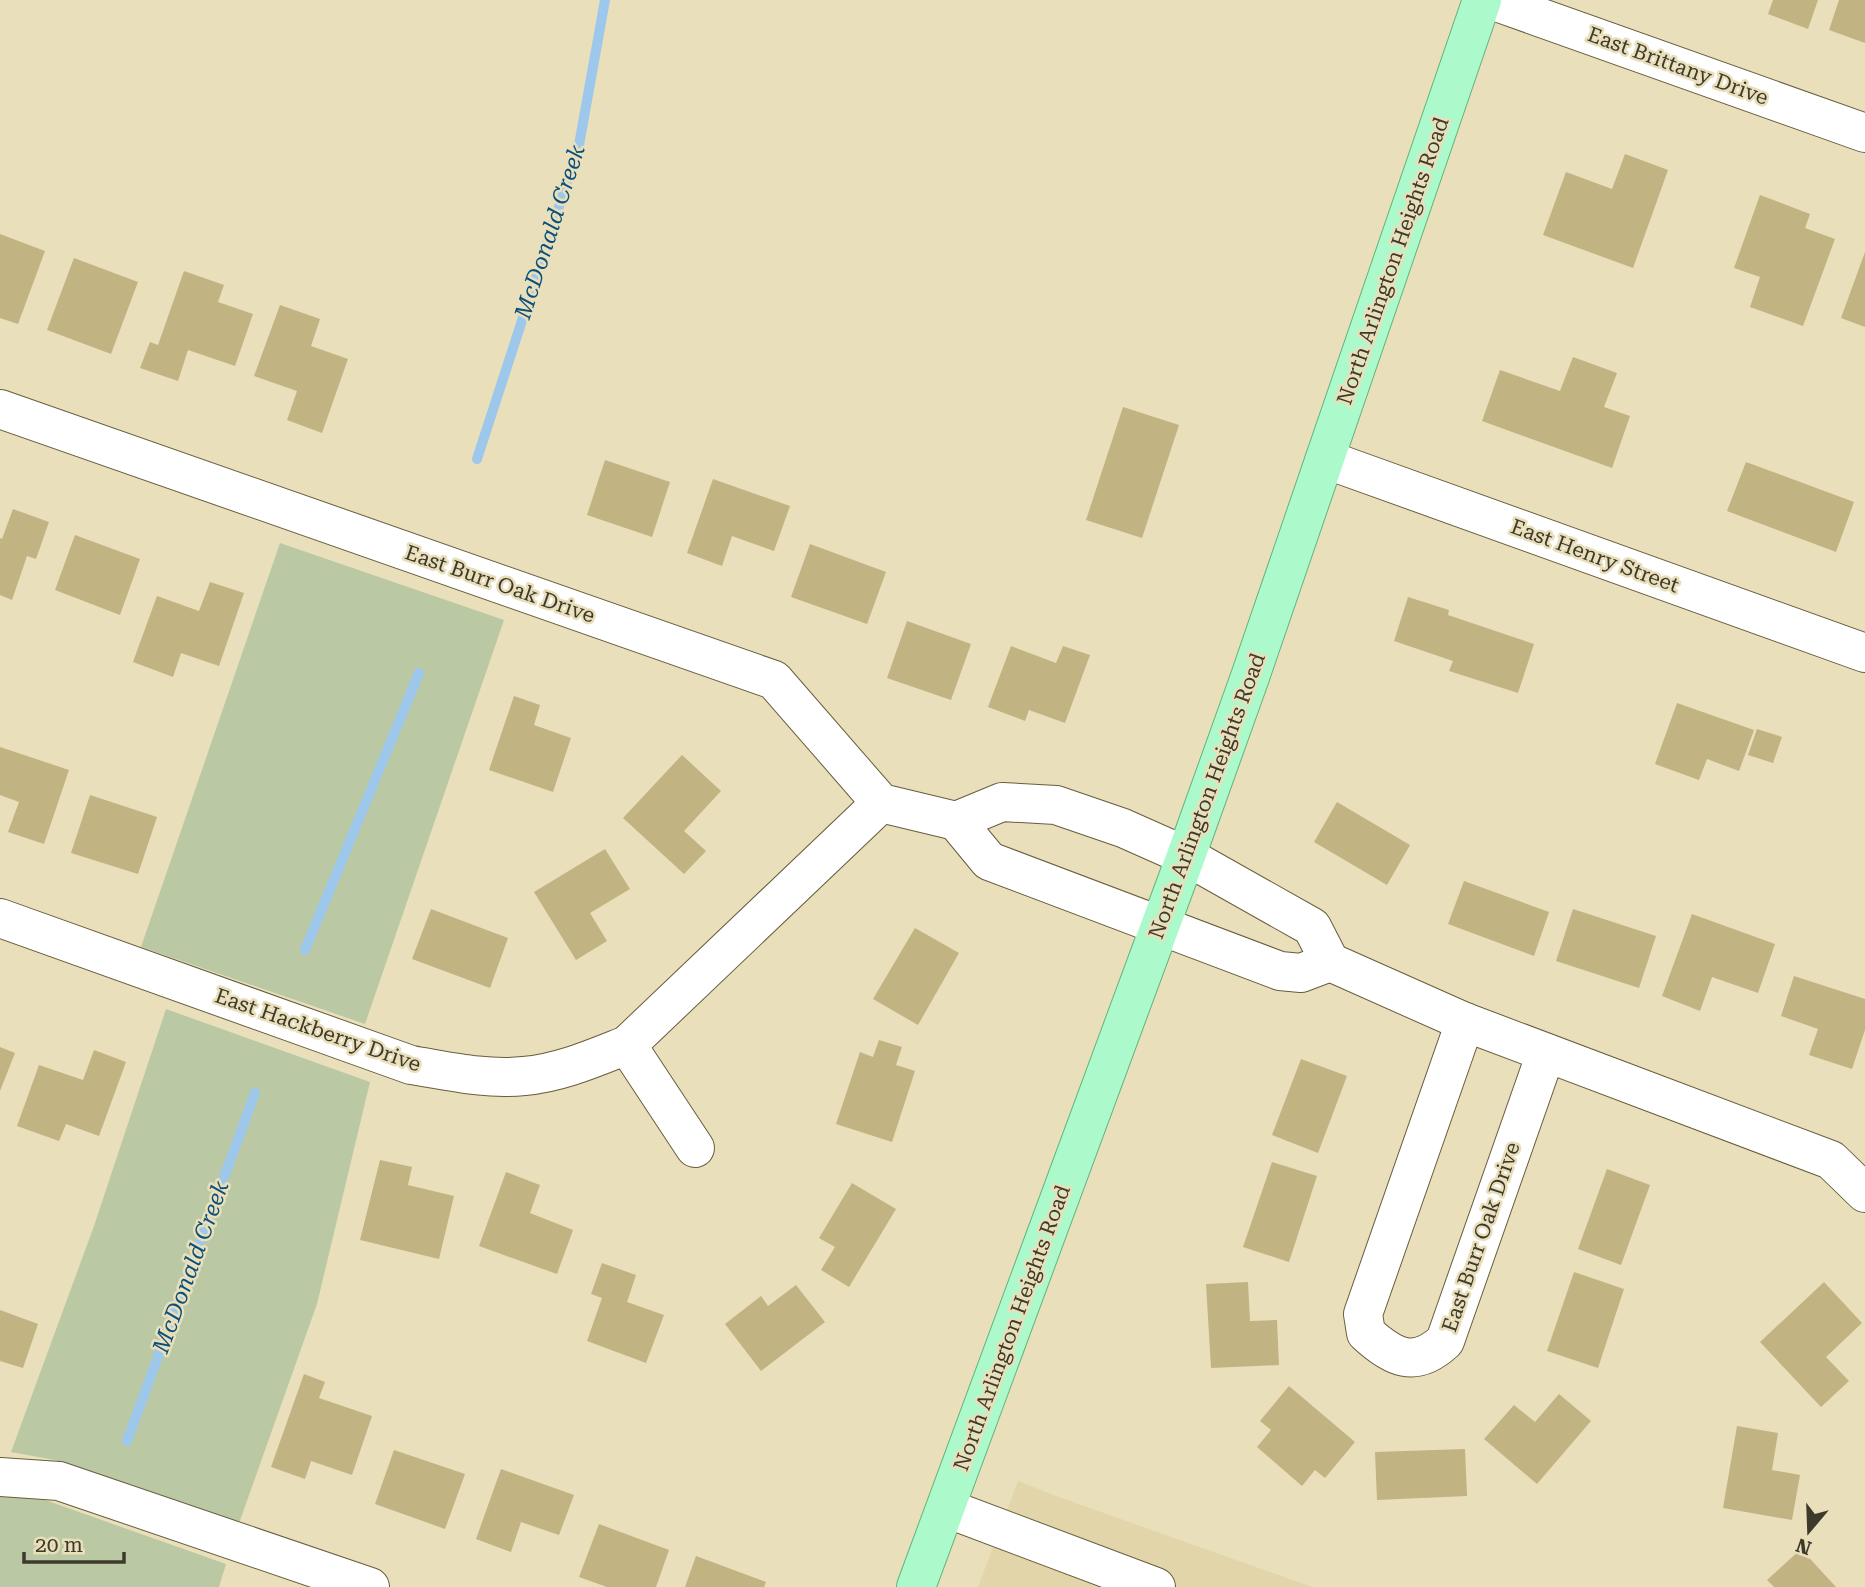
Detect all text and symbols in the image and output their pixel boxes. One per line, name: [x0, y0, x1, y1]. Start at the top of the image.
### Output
street label: East Brittany Drive: [1584, 22, 1772, 110]
street label: North Arlington Heights Road: [1332, 114, 1454, 408]
water label: McDonald Creek: [509, 141, 591, 323]
street label: East Henry Street: [1508, 514, 1683, 598]
street label: East Burr Oak Drive: [402, 540, 598, 628]
street label: North Arlington Heights Road: [1144, 649, 1270, 942]
street label: East Hackberry Drive: [212, 983, 424, 1077]
street label: East Burr Oak Drive: [1437, 1139, 1525, 1335]
water label: McDonald Creek: [147, 1177, 235, 1358]
street label: North Arlington Heights Road: [949, 1181, 1075, 1474]
north arrow: [1774, 1496, 1844, 1566]
scale bar: [24, 1520, 124, 1564]
text: 20 m: [35, 1533, 83, 1557]
text: N: [1793, 1533, 1814, 1560]

